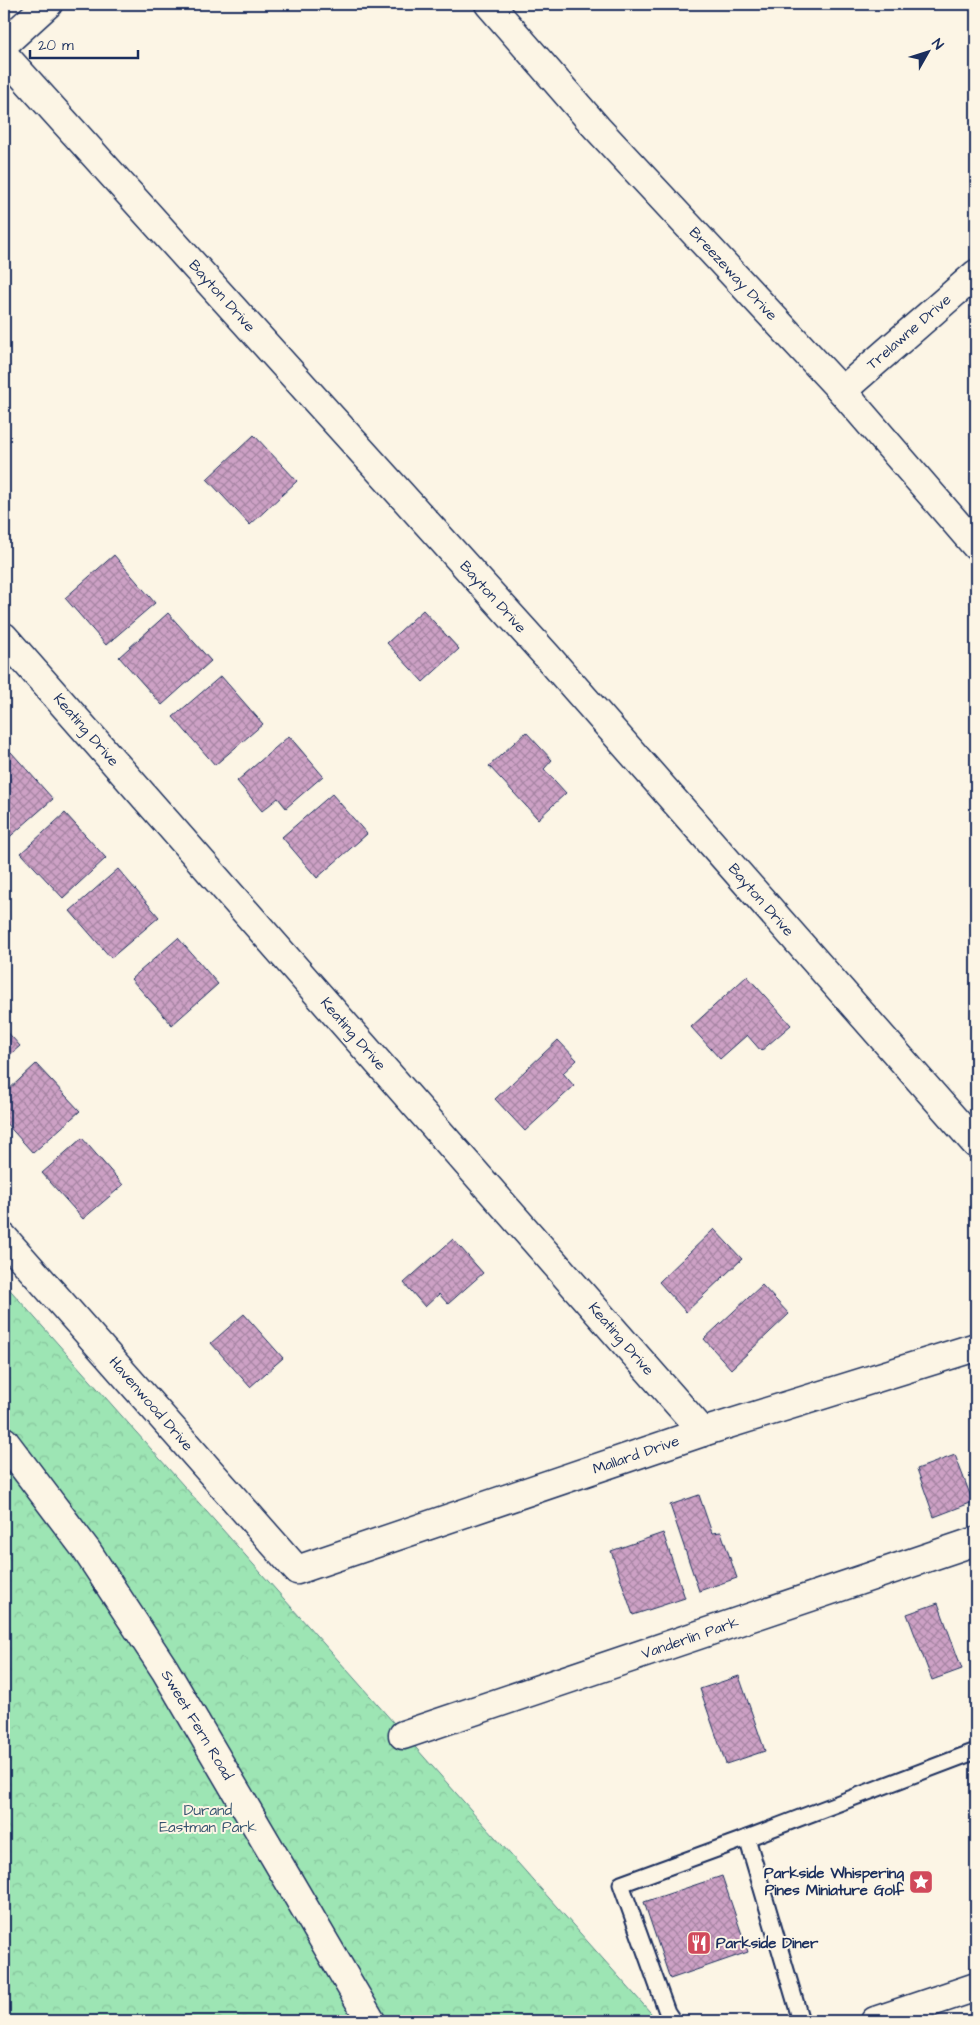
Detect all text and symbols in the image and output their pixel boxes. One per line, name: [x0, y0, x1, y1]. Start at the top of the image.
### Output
scale bar: [30, 28, 138, 60]
north arrow: [902, 28, 952, 78]
text: 20 m: [38, 35, 74, 56]
text: N: [927, 35, 948, 54]
street label: Breezeway Drive: [683, 223, 782, 326]
street label: Bayton Drive: [183, 255, 260, 337]
street label: Trelawne Drive: [862, 289, 956, 375]
street label: Bayton Drive: [454, 556, 531, 638]
street label: Keating Drive: [48, 689, 124, 772]
street label: Bayton Drive: [723, 859, 799, 942]
street label: Keating Drive: [315, 993, 391, 1076]
street label: Keating Drive: [583, 1298, 659, 1381]
street label: Havenwood Drive: [104, 1352, 198, 1456]
street label: Mallard Drive: [590, 1430, 682, 1480]
street label: Vanderlin Park: [639, 1612, 741, 1664]
street label: Sweet Fern Road: [156, 1666, 238, 1784]
park label: Durand Eastman Park: [159, 1800, 257, 1838]
place label: Parkside Whispering Pines Miniature Golf: [764, 1863, 905, 1901]
place icon: Parkside Whispering Pines Miniature Golf: [908, 1869, 934, 1895]
restaurant icon: Parkside Diner: [686, 1930, 712, 1956]
place label: Parkside Diner: [716, 1933, 819, 1954]

